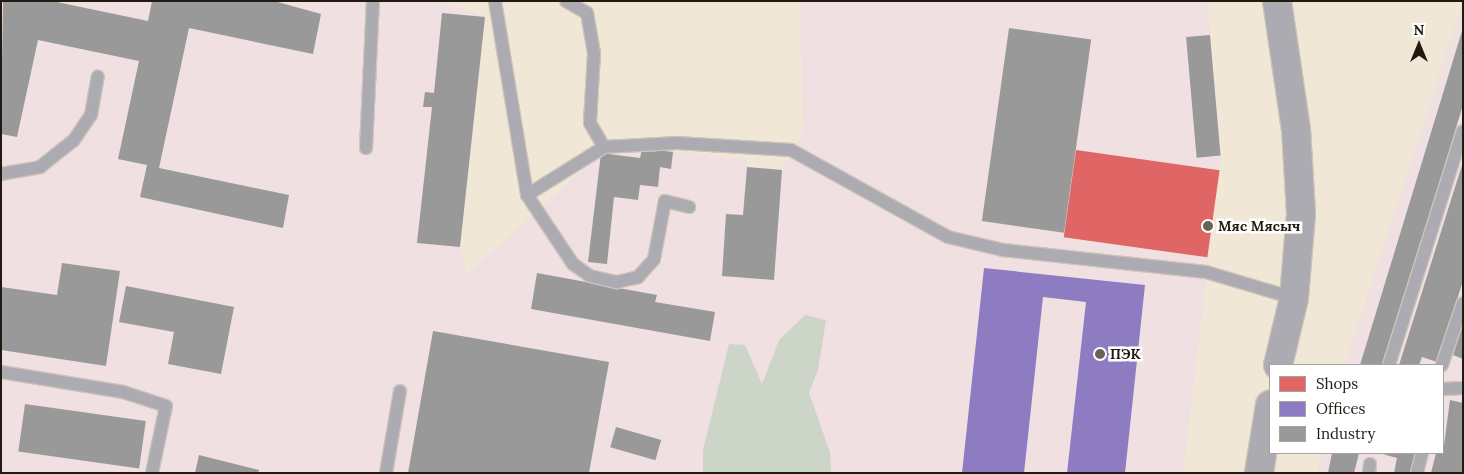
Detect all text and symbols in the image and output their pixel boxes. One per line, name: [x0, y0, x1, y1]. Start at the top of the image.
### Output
north arrow: [1394, 20, 1444, 70]
text: N: [1414, 21, 1424, 39]
place label: Мяс Мясыч: [1218, 218, 1300, 234]
marker: Мяс Мясыч: [1202, 220, 1214, 232]
place label: ПЭК: [1110, 346, 1141, 362]
marker: ПЭК: [1094, 348, 1106, 360]
legend: [1269, 364, 1444, 454]
text: Shops: [1316, 374, 1358, 393]
text: Offices: [1316, 399, 1365, 418]
text: Industry: [1316, 424, 1375, 443]

